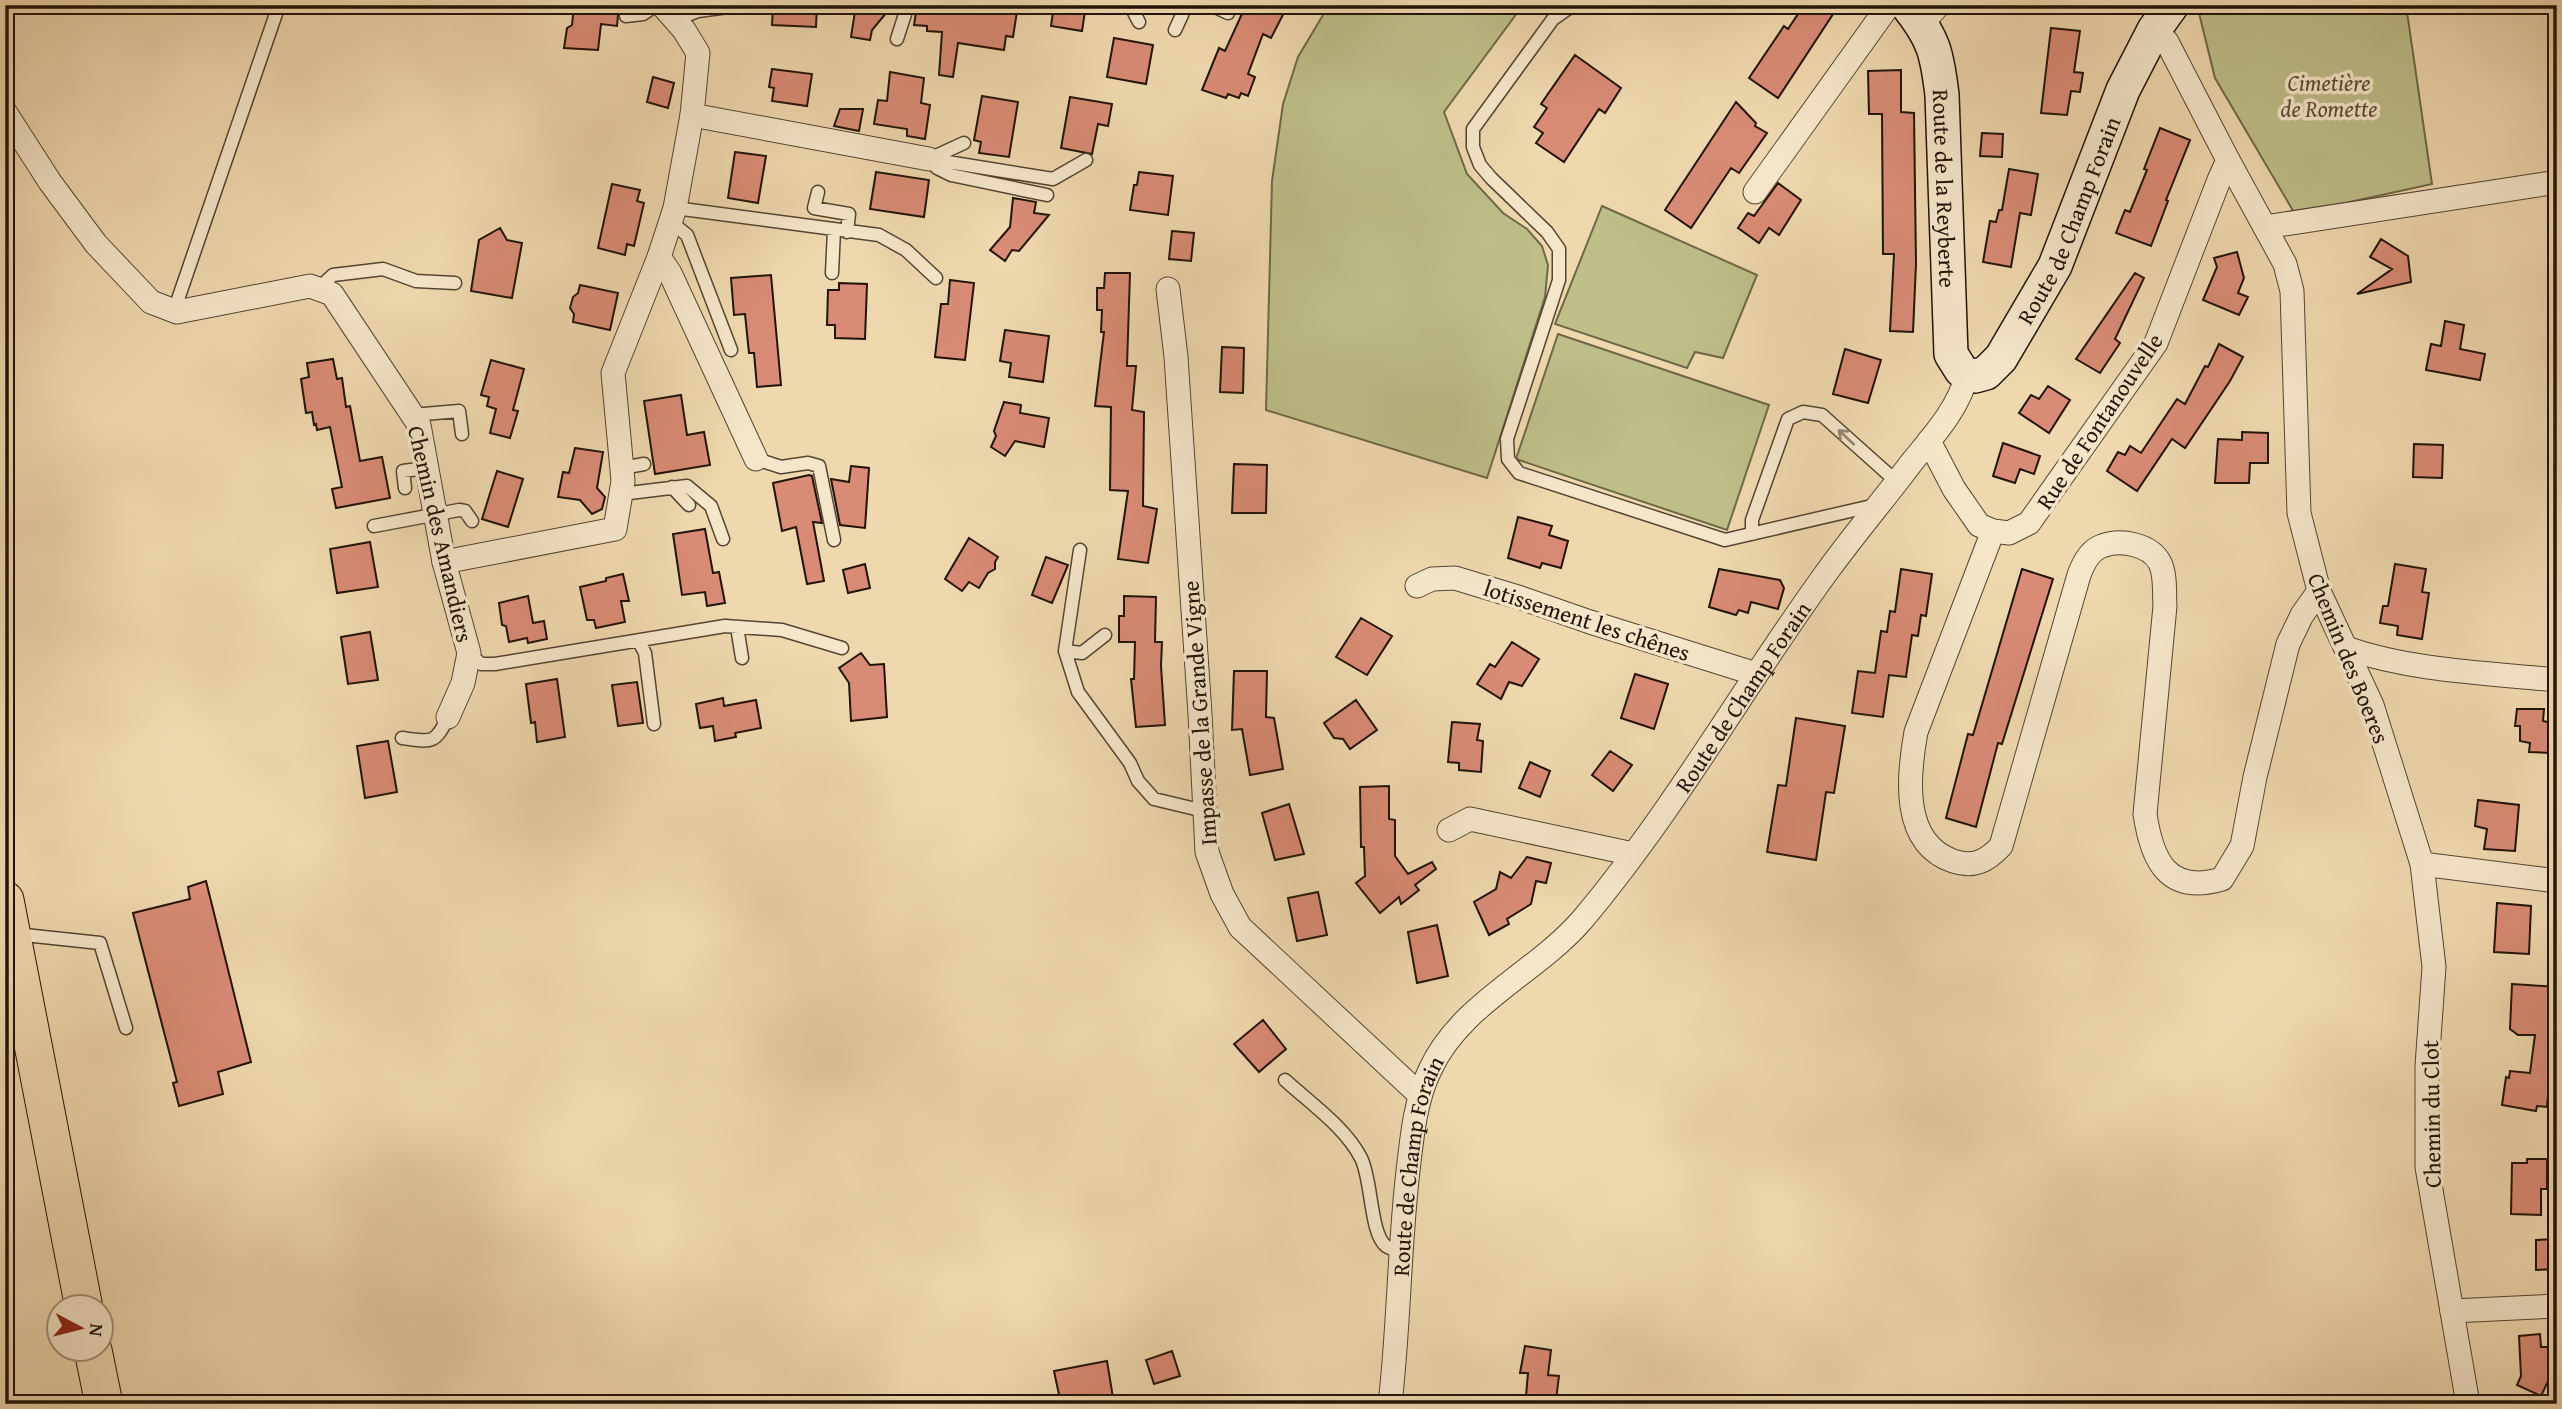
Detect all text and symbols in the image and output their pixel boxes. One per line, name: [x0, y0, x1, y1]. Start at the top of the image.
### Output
park label: Cimetière de Romette: [2280, 66, 2378, 125]
street label: Route de la Reyberte: [1925, 89, 1965, 288]
street label: Route de Champ Forain: [2008, 111, 2128, 330]
street label: Rue de Fontanouvelle: [2028, 326, 2170, 516]
street label: Chemin des Amandiers: [400, 422, 482, 646]
one-way arrow: [1837, 429, 1855, 445]
street label: Chemin des Boeres: [2300, 568, 2398, 748]
street label: lotissement les chênes: [1479, 571, 1695, 669]
street label: Impasse de la Grande Vigne: [1173, 580, 1225, 846]
street label: Route de Champ Forain: [1666, 594, 1818, 799]
street label: Chemin du Clot: [2413, 1040, 2449, 1188]
street label: Route de Champ Forain: [1383, 1049, 1451, 1277]
north arrow: [46, 1294, 116, 1364]
text: N: [82, 1322, 112, 1338]

